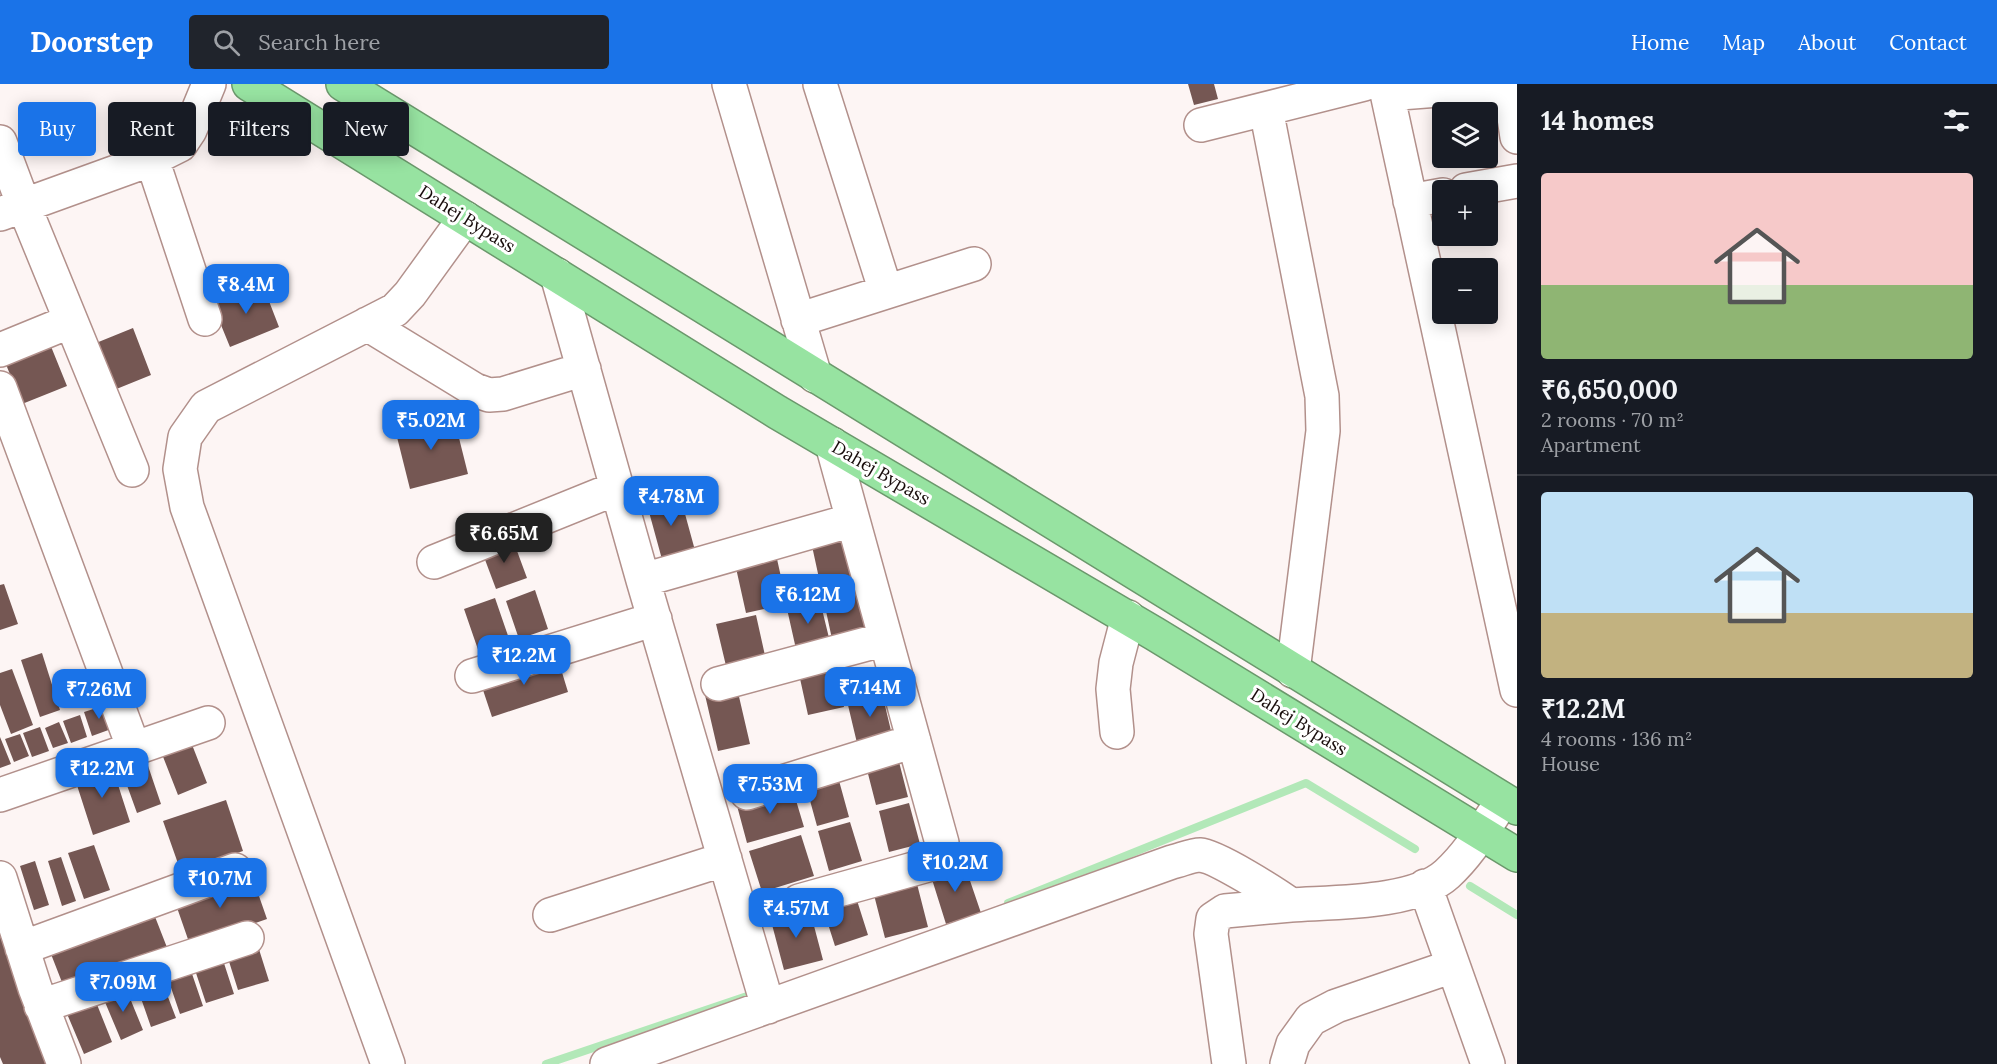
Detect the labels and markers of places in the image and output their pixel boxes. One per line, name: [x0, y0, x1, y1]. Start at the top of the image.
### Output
pin: ₹8.4M: [204, 264, 288, 315]
pin: ₹5.02M: [382, 400, 480, 451]
pin: ₹4.78M: [622, 476, 720, 527]
pin: ₹6.65M: [455, 513, 553, 564]
pin: ₹6.12M: [759, 574, 857, 625]
pin: ₹12.2M: [475, 635, 573, 686]
pin: ₹7.14M: [821, 667, 919, 718]
pin: ₹7.26M: [50, 669, 148, 720]
pin: ₹12.2M: [53, 748, 151, 799]
pin: ₹7.53M: [721, 764, 819, 815]
pin: ₹10.2M: [906, 842, 1004, 893]
pin: ₹10.7M: [171, 858, 269, 909]
pin: ₹4.57M: [747, 888, 845, 939]
pin: ₹7.09M: [74, 962, 172, 1013]

